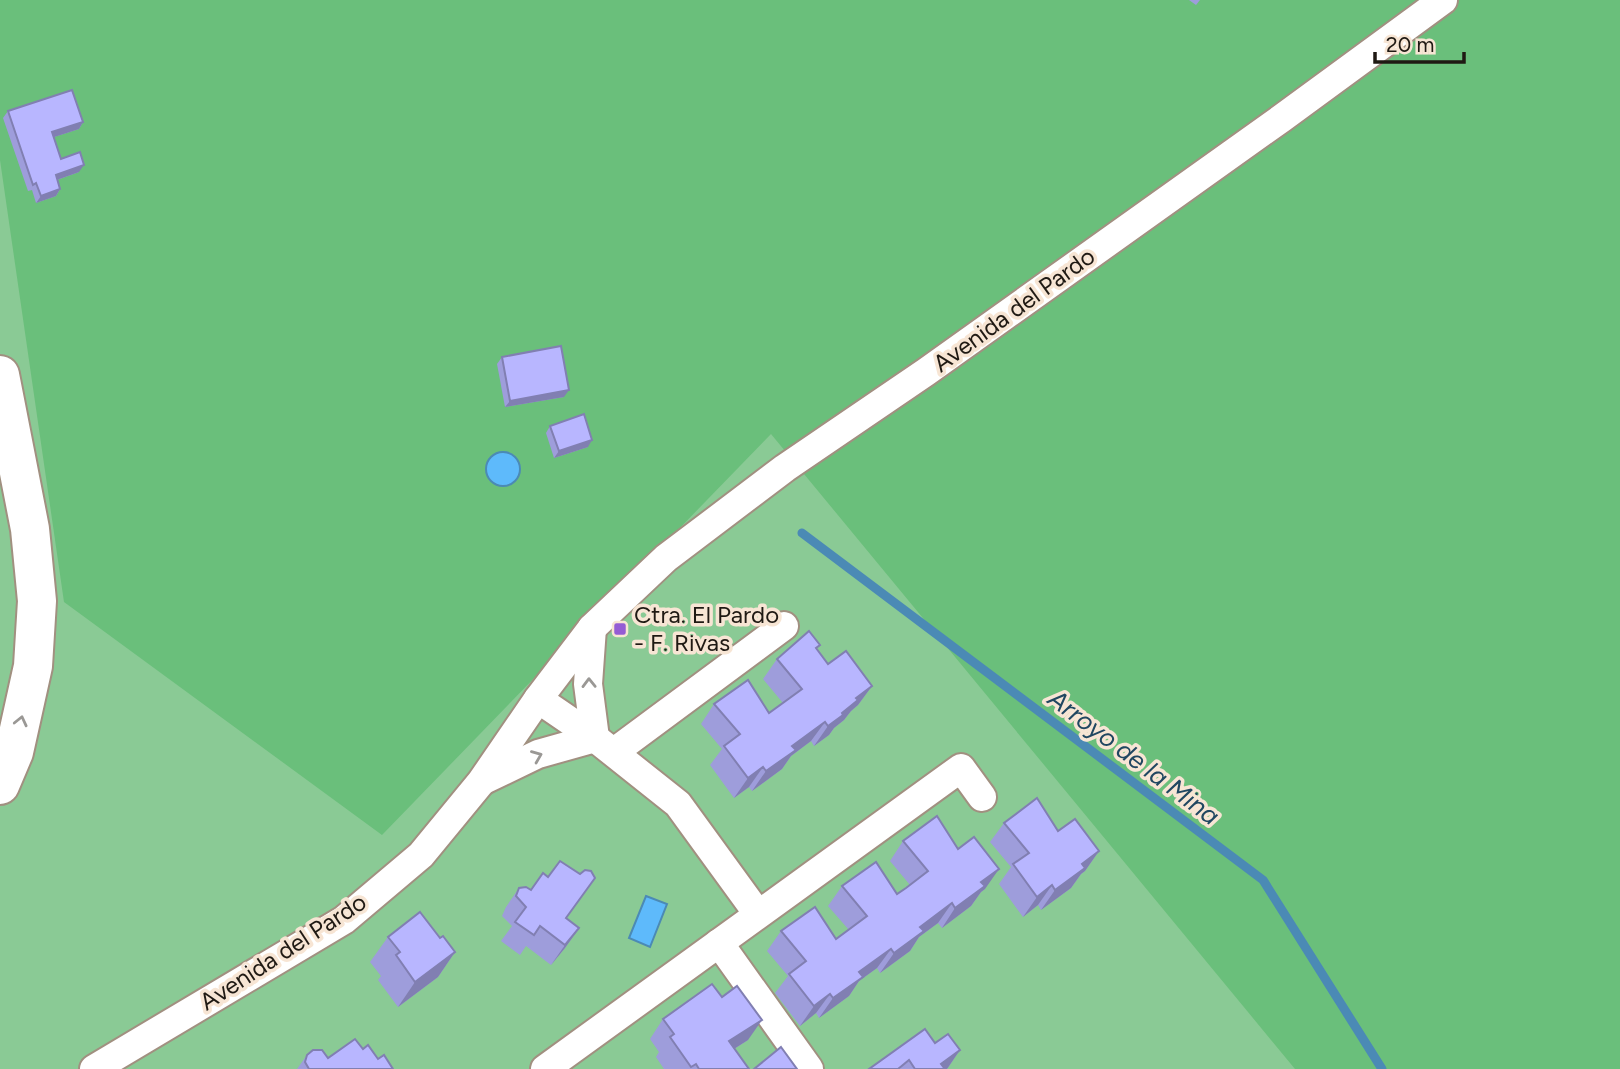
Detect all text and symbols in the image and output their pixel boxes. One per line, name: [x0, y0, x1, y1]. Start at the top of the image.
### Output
scale bar: [1375, 21, 1464, 65]
text: 20 m: [1386, 32, 1434, 57]
street label: Avenida del Pardo: [927, 241, 1100, 378]
place label: Ctra. El Pardo - F. Rivas: [634, 600, 779, 657]
marker: Ctra. El Pardo - F. Rivas: [612, 621, 628, 637]
one-way arrow: [581, 677, 597, 688]
water label: Arroyo de la Mina: [1041, 682, 1226, 832]
one-way arrow: [13, 715, 27, 727]
one-way arrow: [530, 750, 542, 764]
street label: Avenida del Pardo: [194, 887, 371, 1016]

